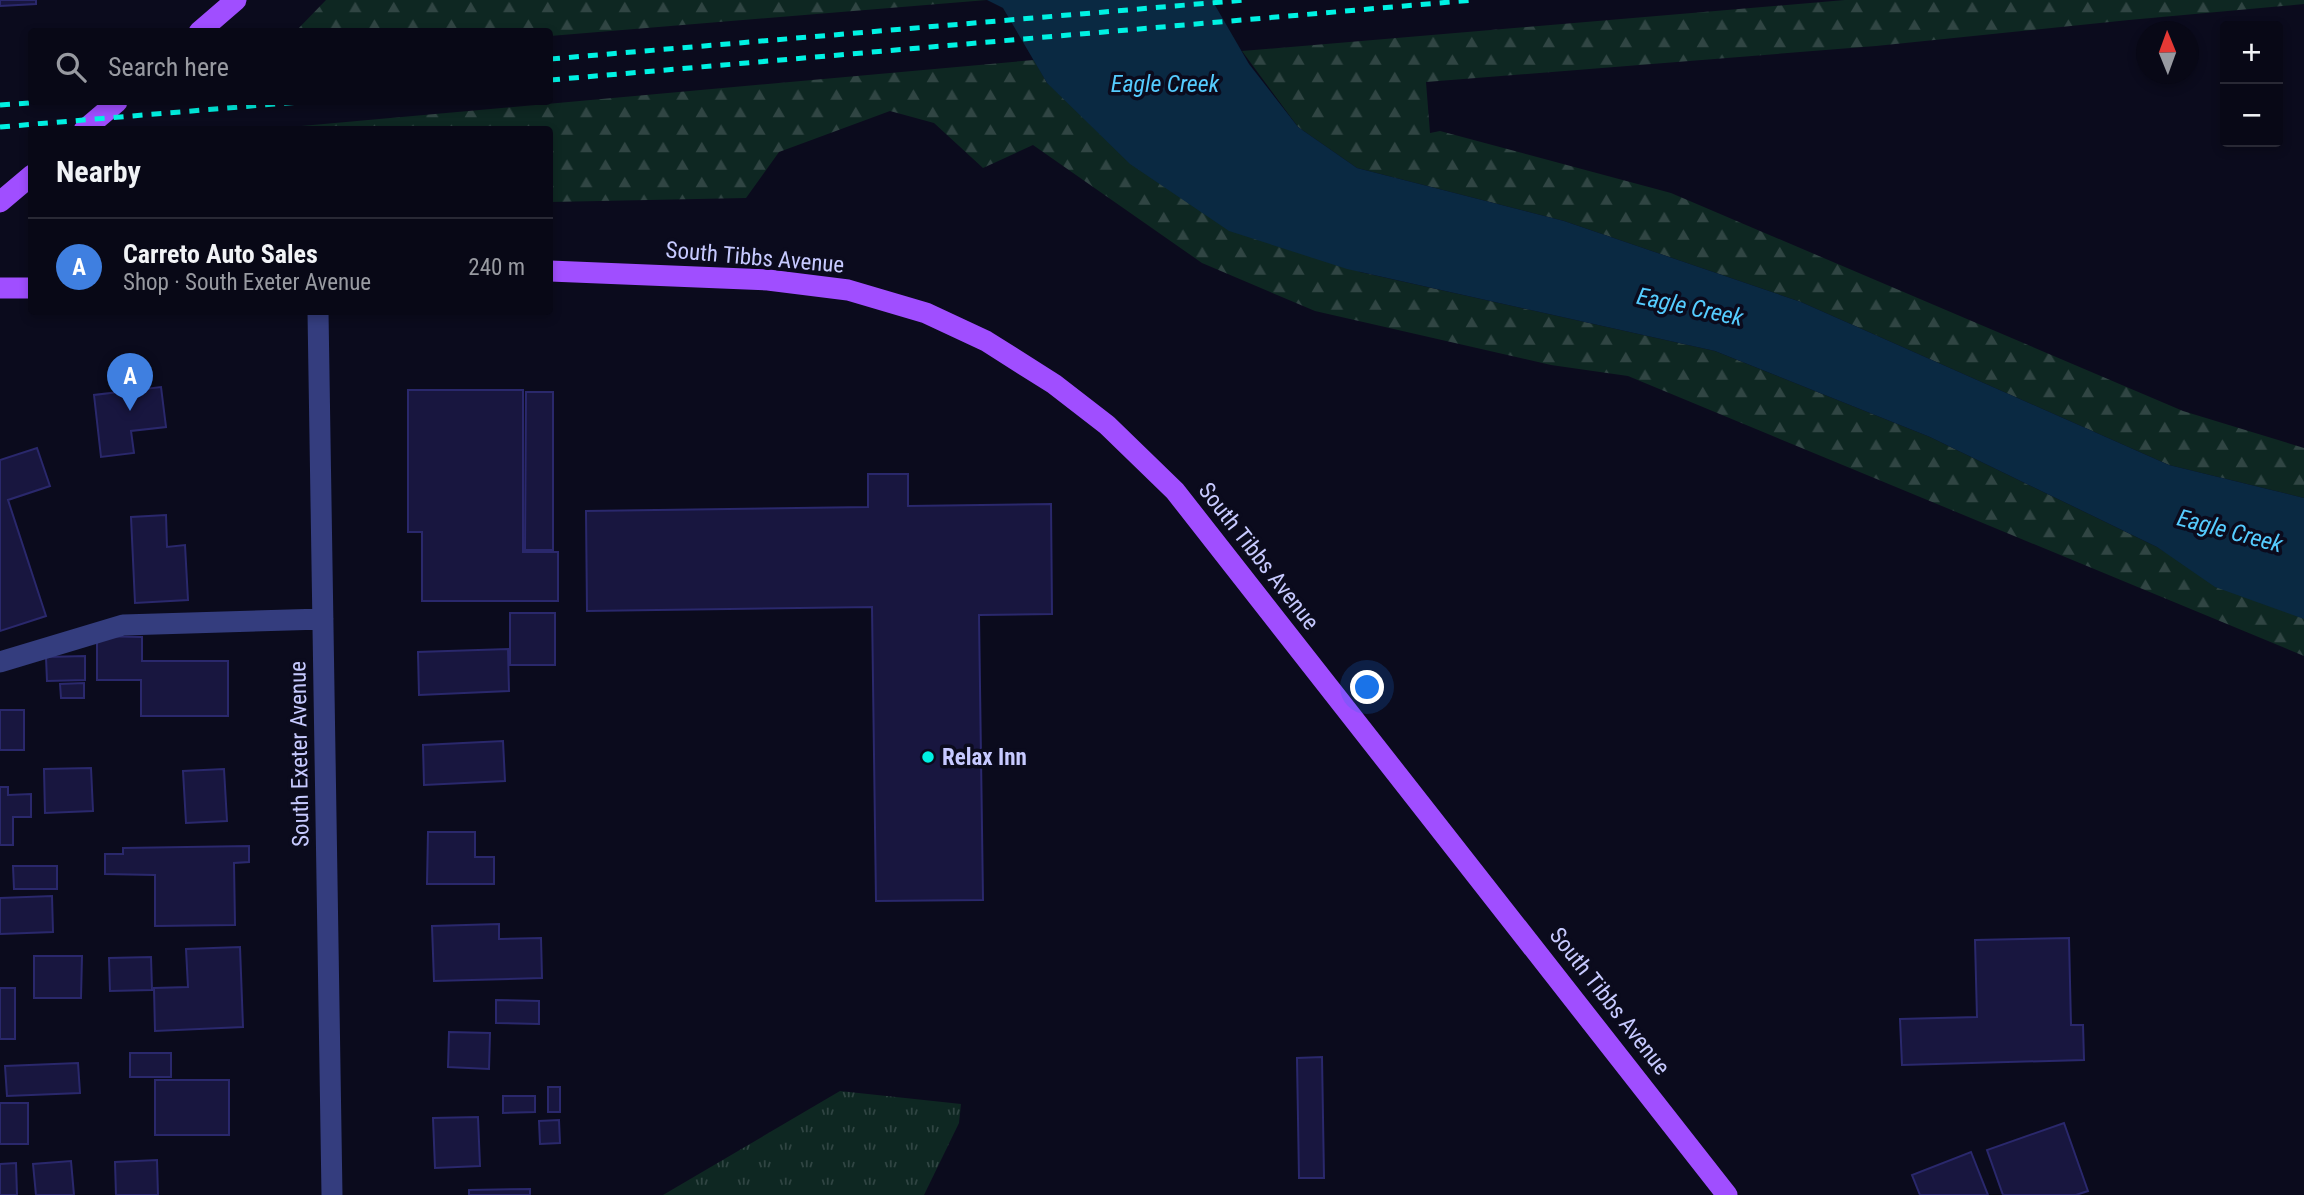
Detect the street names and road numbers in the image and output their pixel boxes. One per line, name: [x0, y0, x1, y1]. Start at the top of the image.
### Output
street label: South Tibbs Avenue: [664, 236, 845, 279]
street label: South Tibbs Avenue: [1193, 477, 1324, 635]
street label: South Exeter Avenue: [284, 661, 315, 847]
street label: South Tibbs Avenue: [1544, 922, 1675, 1080]

